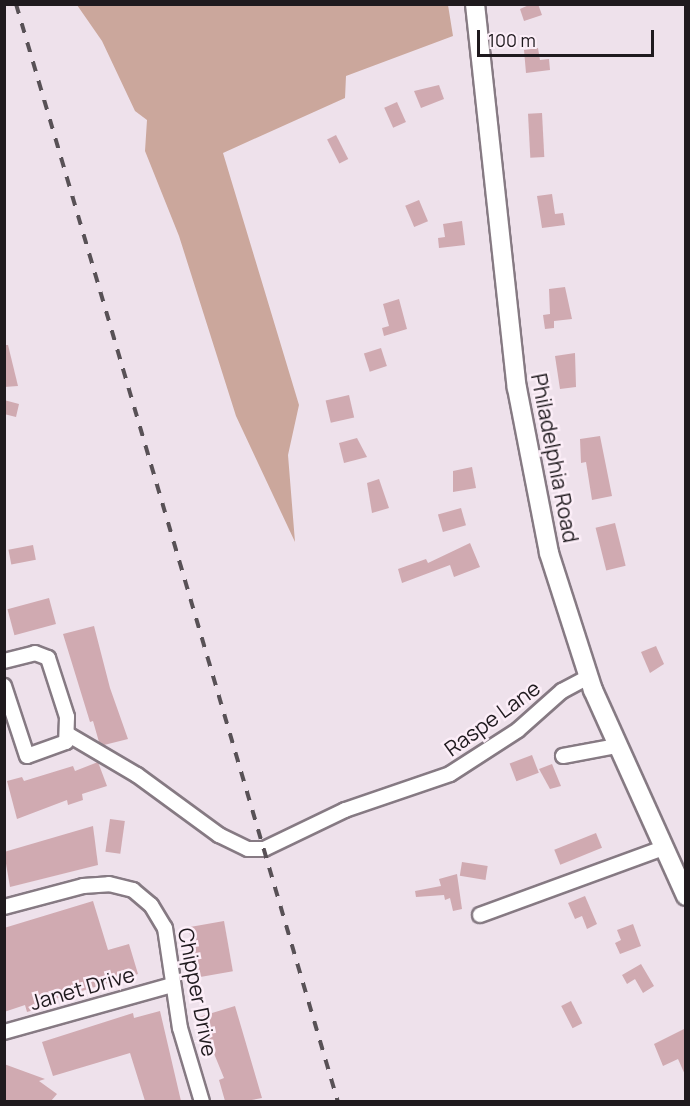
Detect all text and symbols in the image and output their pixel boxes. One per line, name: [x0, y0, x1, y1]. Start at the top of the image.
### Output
scale bar: [480, 18, 657, 56]
text: 100 m: [488, 28, 536, 52]
street label: Philadelphia Road: [526, 371, 584, 545]
street label: Raspe Lane: [439, 675, 545, 761]
street label: Chipper Drive: [173, 926, 223, 1058]
street label: Janet Drive: [27, 961, 137, 1015]

